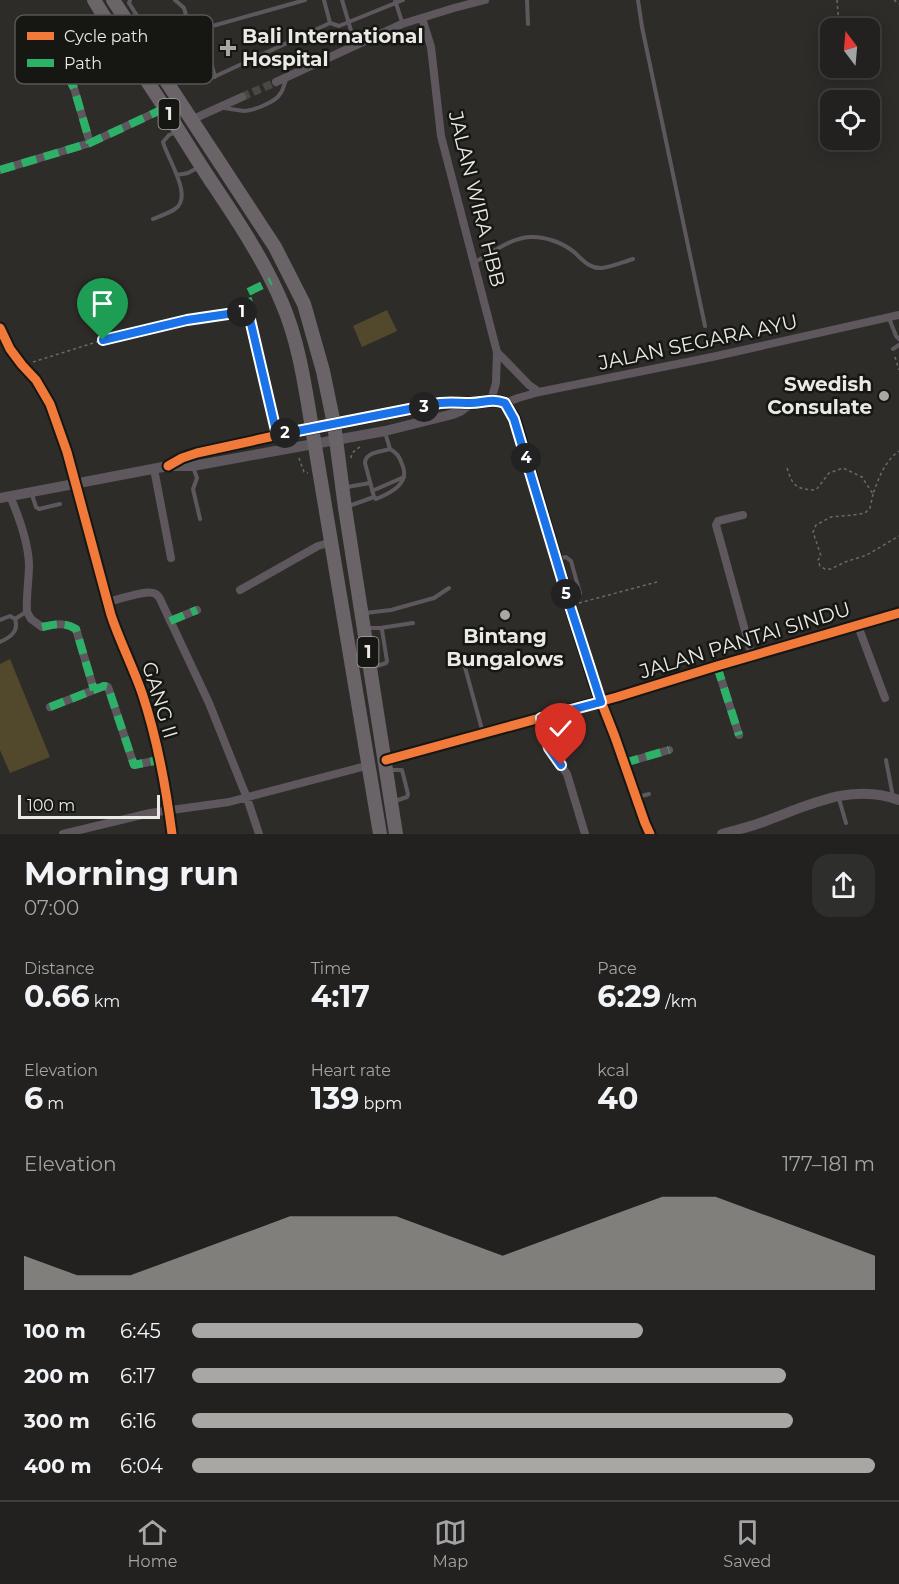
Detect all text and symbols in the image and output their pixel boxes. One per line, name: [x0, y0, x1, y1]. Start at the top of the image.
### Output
legend: [15, 15, 213, 84]
north arrow: [820, 18, 880, 78]
map controls: [820, 18, 880, 150]
place label: Bali International Hospital: [242, 24, 423, 71]
text: Cycle path: [64, 27, 148, 46]
marker: Bali International Hospital: [219, 39, 237, 57]
text: Path: [64, 54, 102, 73]
button: locate: [820, 90, 880, 150]
road number: 1: [158, 99, 180, 129]
street label: JALAN WIRA HBB: [443, 108, 510, 289]
pin: [77, 278, 128, 340]
icon: arrive: [86, 287, 119, 320]
pin: 1: [227, 297, 257, 327]
text: 1: [239, 302, 245, 321]
street label: JALAN SEGARA AYU: [595, 309, 800, 375]
place label: Swedish Consulate: [767, 372, 872, 419]
marker: Swedish Consulate: [877, 389, 891, 403]
pin: 3: [409, 392, 439, 422]
text: 3: [419, 397, 429, 416]
pin: 2: [270, 418, 300, 448]
text: 2: [280, 423, 290, 442]
pin: 4: [511, 443, 541, 473]
text: 4: [520, 448, 532, 467]
pin: 5: [551, 579, 581, 609]
text: 5: [561, 584, 571, 603]
street label: JALAN PANTAI SINDU: [636, 596, 853, 684]
marker: Bintang Bungalows: [498, 608, 512, 622]
place label: Bintang Bungalows: [446, 624, 564, 671]
road number: 1: [358, 637, 378, 667]
street label: GANG II: [137, 659, 183, 741]
pin: [535, 703, 586, 765]
icon: check: [544, 712, 577, 745]
scale bar: [18, 792, 160, 820]
text: 100 m: [27, 796, 75, 815]
text: Morning run: [24, 853, 239, 893]
button: share: [812, 854, 875, 917]
text: 07:00: [24, 896, 79, 920]
text: Distance: [24, 959, 94, 978]
text: Time: [311, 959, 351, 978]
text: Pace: [597, 959, 637, 978]
text: 0.66: [24, 978, 90, 1015]
text: 4:17: [311, 978, 370, 1015]
text: 6:29: [597, 978, 661, 1015]
text: km: [90, 992, 120, 1011]
text: /km: [661, 992, 697, 1011]
text: Elevation: [24, 1061, 98, 1080]
text: Heart rate: [311, 1061, 391, 1080]
text: kcal: [597, 1061, 629, 1080]
text: 6: [24, 1080, 43, 1117]
text: 139: [311, 1080, 359, 1117]
text: 40: [597, 1080, 638, 1117]
text: m: [43, 1094, 64, 1113]
text: bpm: [359, 1094, 402, 1113]
text: Elevation: [24, 1152, 116, 1176]
text: 177–181 m: [782, 1152, 875, 1176]
text: 100 m: [24, 1319, 86, 1343]
text: 6:45: [120, 1319, 161, 1343]
text: 200 m: [24, 1364, 90, 1388]
text: 6:17: [120, 1364, 155, 1388]
text: 300 m: [24, 1409, 90, 1433]
text: 6:16: [120, 1409, 156, 1433]
text: 400 m: [24, 1454, 92, 1478]
text: 6:04: [120, 1454, 163, 1478]
tab: Home: [128, 1516, 177, 1571]
tab: Map: [433, 1516, 468, 1571]
tab: Saved: [723, 1516, 771, 1571]

